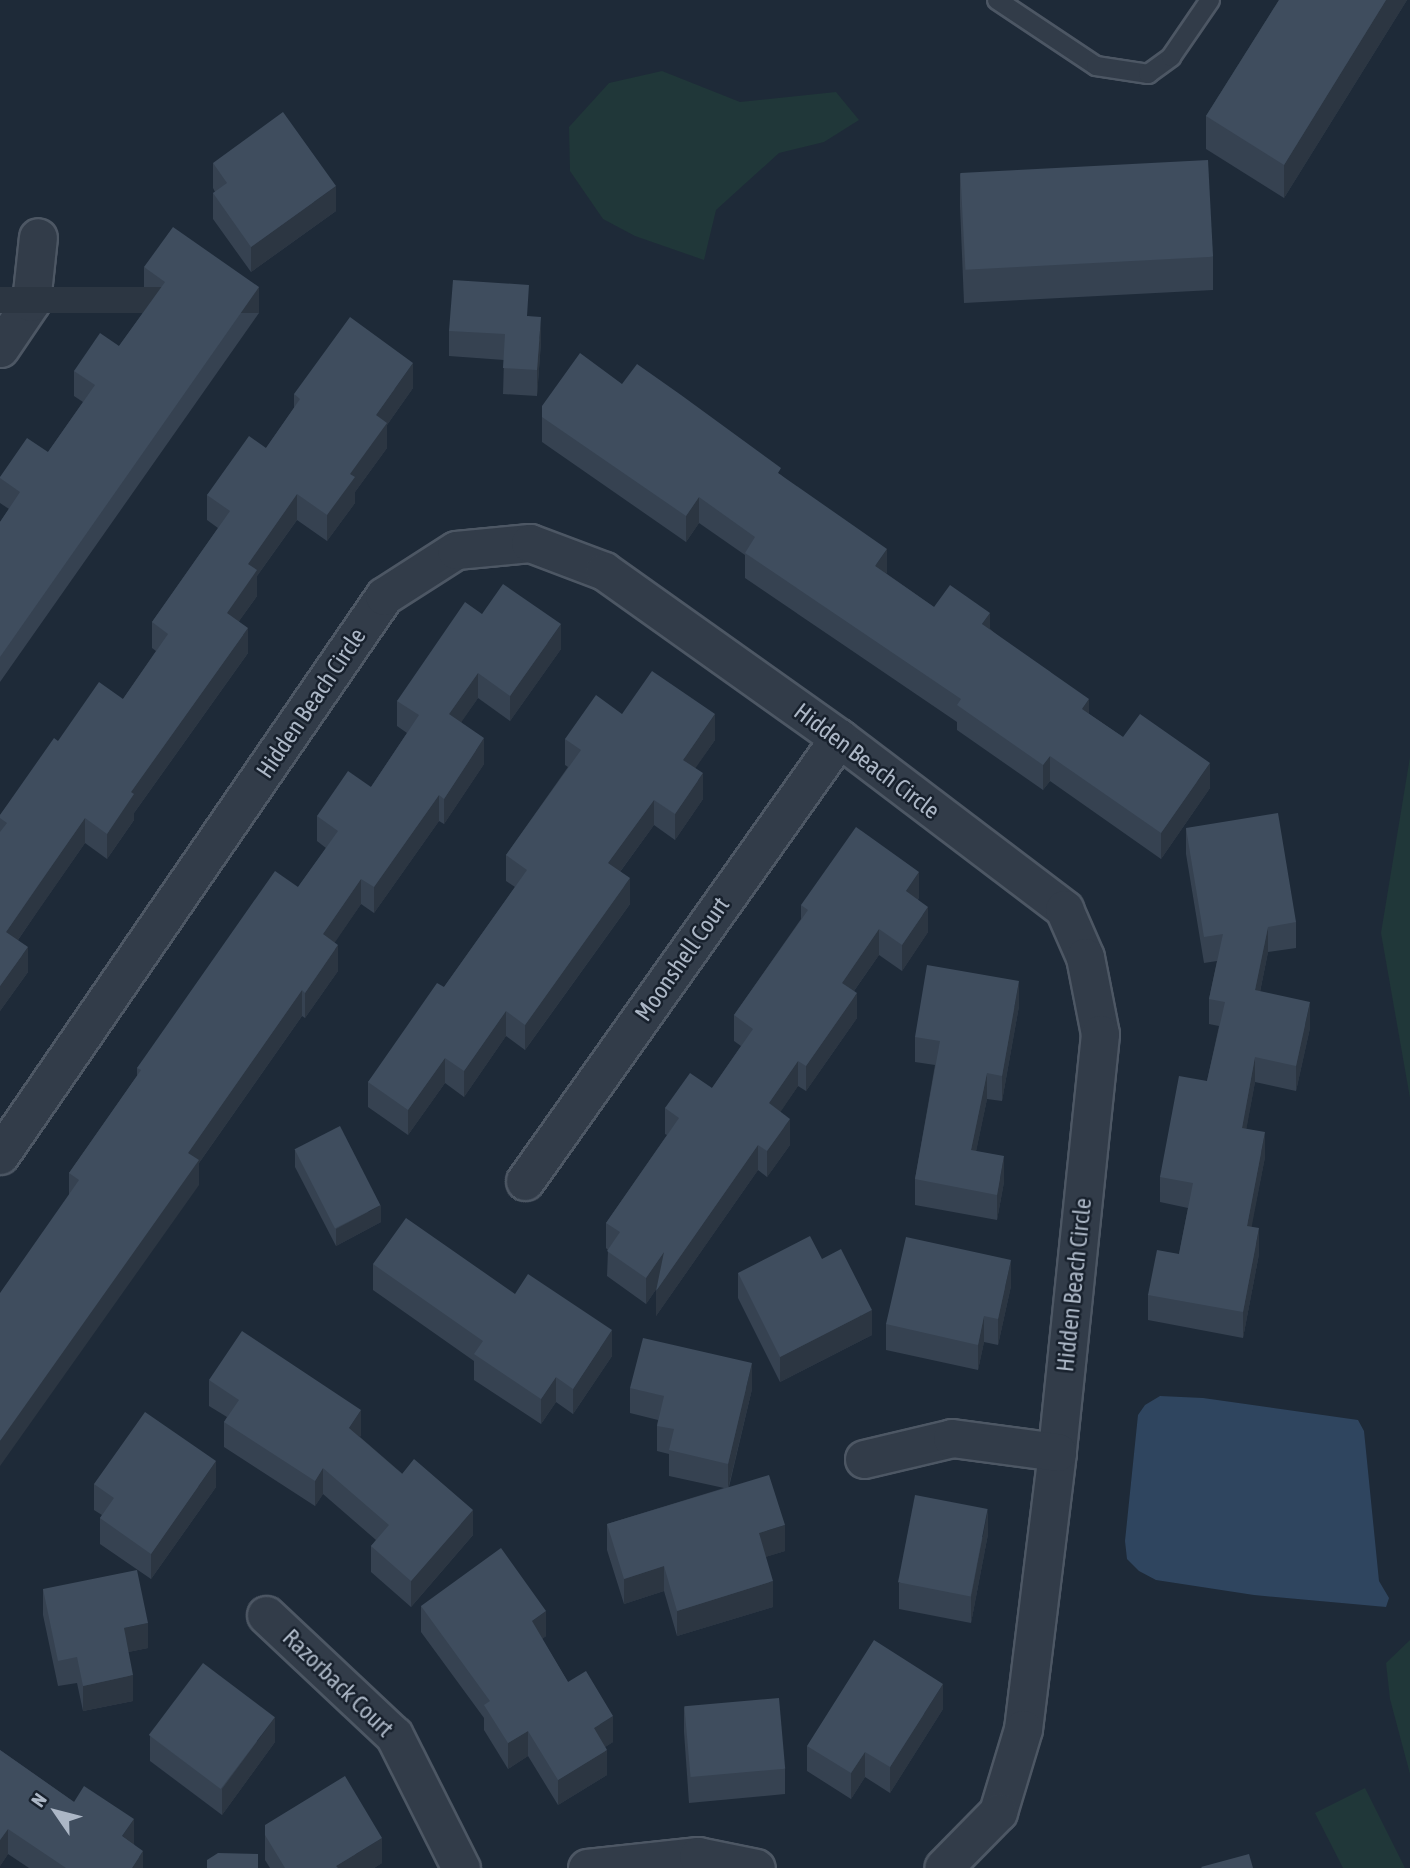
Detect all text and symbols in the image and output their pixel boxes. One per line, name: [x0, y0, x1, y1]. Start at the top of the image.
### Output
street label: Hidden Beach Circle: [250, 623, 372, 783]
street label: Hidden Beach Circle: [789, 697, 945, 825]
street label: Moonshell Court: [629, 891, 735, 1027]
street label: Hidden Beach Circle: [1051, 1197, 1097, 1373]
street label: Razorback Court: [277, 1623, 399, 1743]
north arrow: [21, 1777, 91, 1847]
text: N: [27, 1789, 51, 1811]

